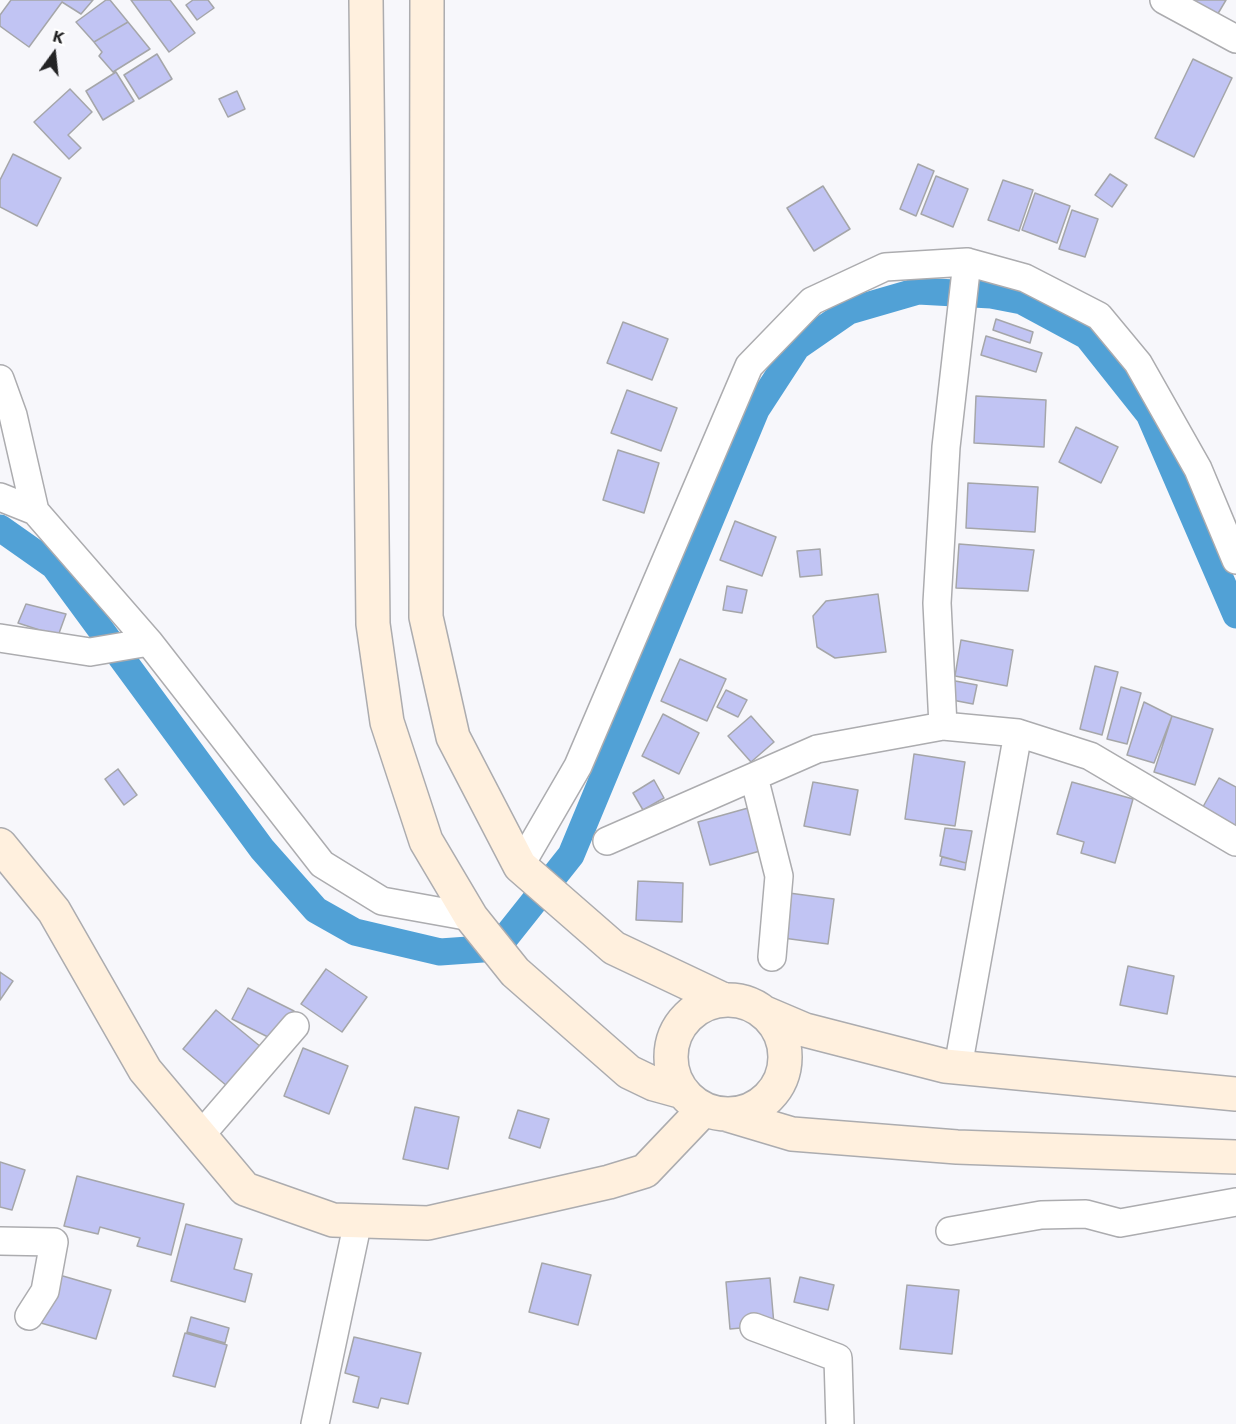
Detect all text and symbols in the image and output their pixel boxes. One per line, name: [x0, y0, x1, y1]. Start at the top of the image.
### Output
north arrow: [24, 24, 84, 84]
text: K: [51, 26, 67, 47]

